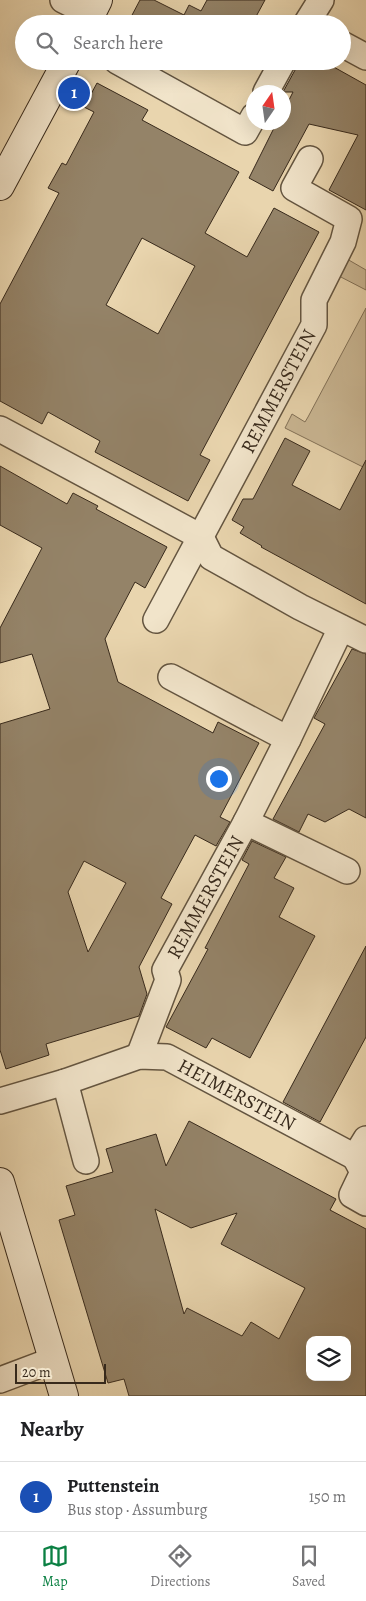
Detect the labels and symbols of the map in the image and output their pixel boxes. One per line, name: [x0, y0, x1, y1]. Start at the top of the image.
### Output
pin: 1: [58, 74, 90, 112]
north arrow: [246, 85, 291, 130]
street label: REMMERSTEIN: [234, 324, 322, 458]
your location: [206, 766, 232, 792]
street label: REMMERSTEIN: [160, 831, 250, 964]
street label: HEIMERSTEIN: [173, 1052, 301, 1137]
scale bar: [15, 1361, 106, 1384]

